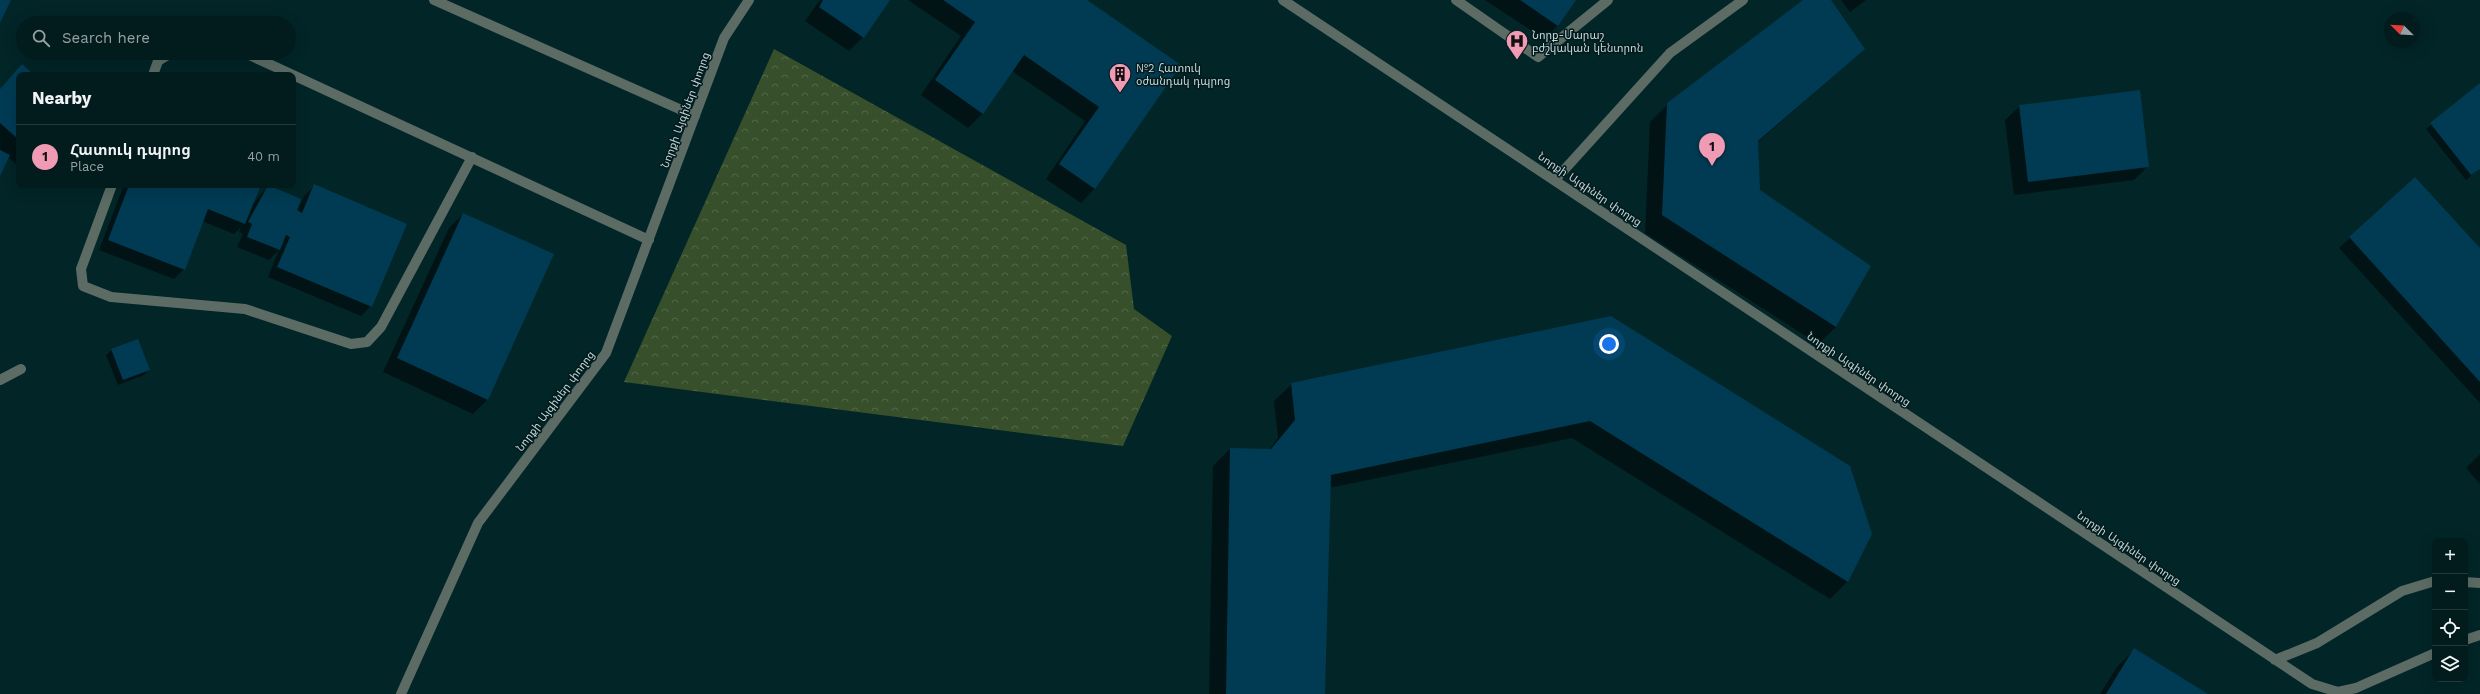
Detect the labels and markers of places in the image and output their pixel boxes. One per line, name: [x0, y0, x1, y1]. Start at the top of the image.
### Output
hospital icon: Նորք-Մարաշ բժշկական կենտրոն: [1504, 28, 1530, 61]
place label: Նորք-Մարաշ բժշկական կենտրոն: [1532, 29, 1643, 55]
building icon: №2 Հատուկ օժանդակ դպրոց: [1107, 61, 1133, 94]
place label: №2 Հատուկ օժանդակ դպրոց: [1136, 62, 1230, 88]
pin: 1: [1699, 133, 1725, 166]

